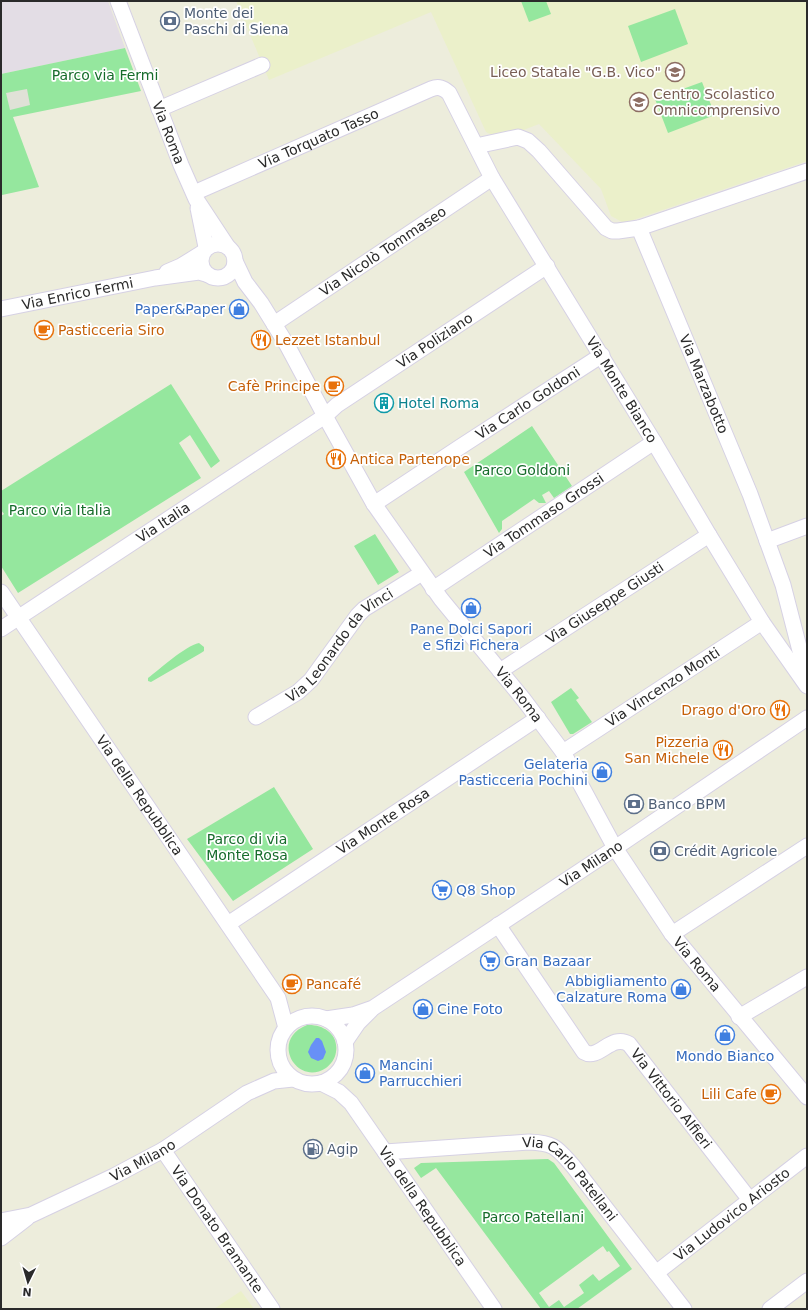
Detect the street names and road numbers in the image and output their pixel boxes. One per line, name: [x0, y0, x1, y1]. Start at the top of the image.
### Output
street label: Via Roma: [149, 99, 188, 166]
street label: Via Torquato Tasso: [256, 105, 381, 172]
street label: Via Nicolò Tommaseo: [317, 203, 449, 299]
street label: Via Enrico Fermi: [20, 275, 135, 313]
street label: Via Poliziano: [394, 310, 476, 371]
street label: Via Marzabotto: [676, 332, 732, 436]
street label: Via Monte Bianco: [583, 334, 660, 446]
street label: Via Carlo Goldoni: [473, 363, 583, 443]
street label: Via Tommaso Grossi: [481, 470, 607, 561]
street label: Via Italia: [133, 499, 193, 546]
street label: Via Giuseppe Giusti: [543, 559, 667, 647]
street label: Via Leonardo da Vinci: [283, 585, 396, 705]
street label: Via Vincenzo Monti: [603, 644, 723, 730]
street label: Via Roma: [492, 664, 546, 725]
street label: Via della Repubblica: [93, 732, 186, 858]
street label: Via Monte Rosa: [334, 785, 432, 858]
street label: Via Milano: [557, 837, 626, 890]
street label: Via Roma: [670, 934, 724, 995]
street label: Via Vittorio Alfieri: [628, 1045, 715, 1152]
street label: Via Carlo Patellani: [522, 1134, 621, 1224]
street label: Via Milano: [107, 1136, 178, 1185]
street label: Via della Repubblica: [376, 1143, 470, 1269]
street label: Via Donato Bramante: [168, 1162, 267, 1296]
street label: Via Ludovico Ariosto: [671, 1164, 793, 1264]

